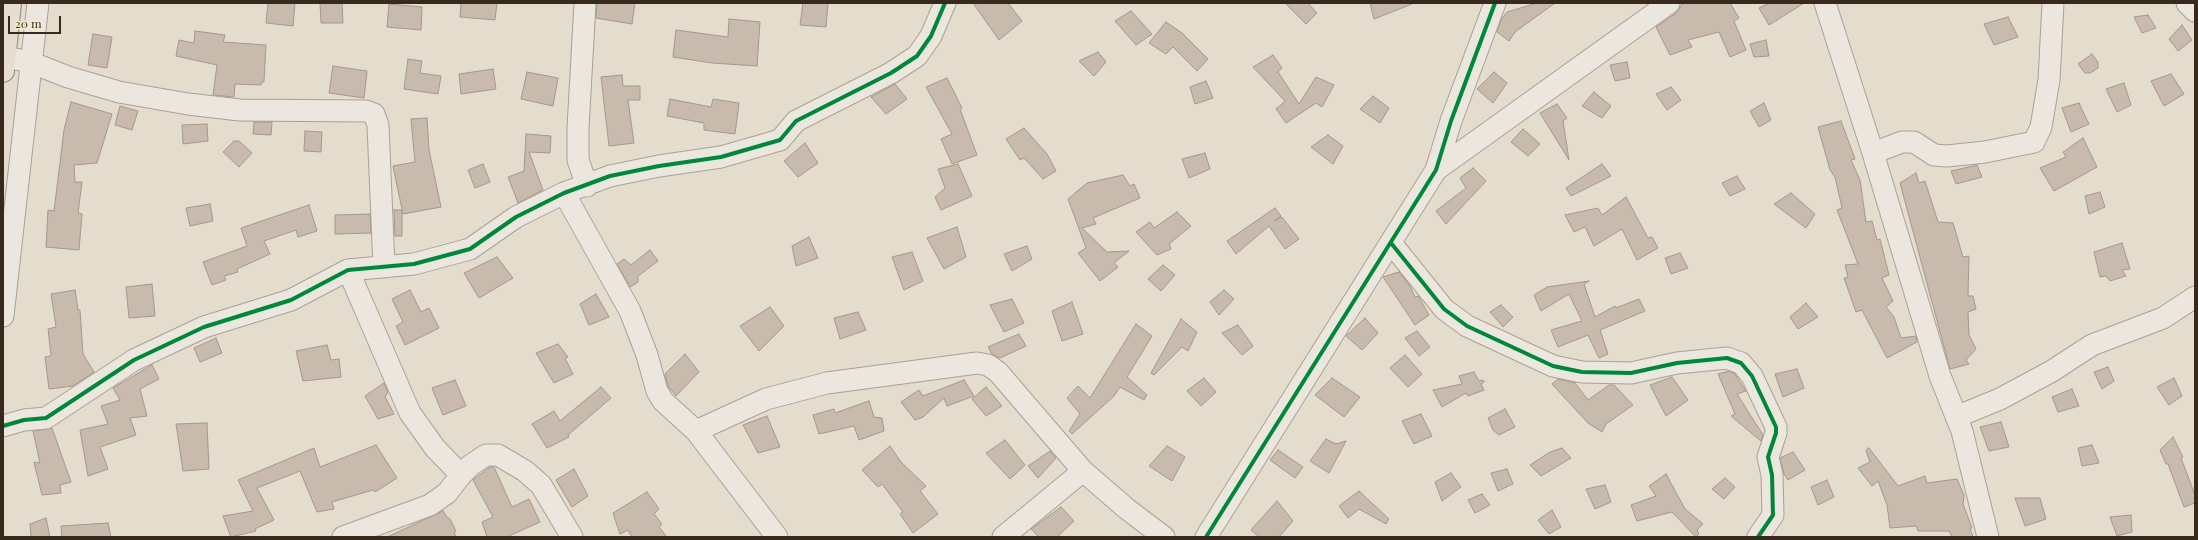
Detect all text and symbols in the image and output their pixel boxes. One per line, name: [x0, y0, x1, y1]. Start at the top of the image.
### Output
scale bar: [10, 8, 63, 34]
text: 20 m: [15, 15, 42, 31]

